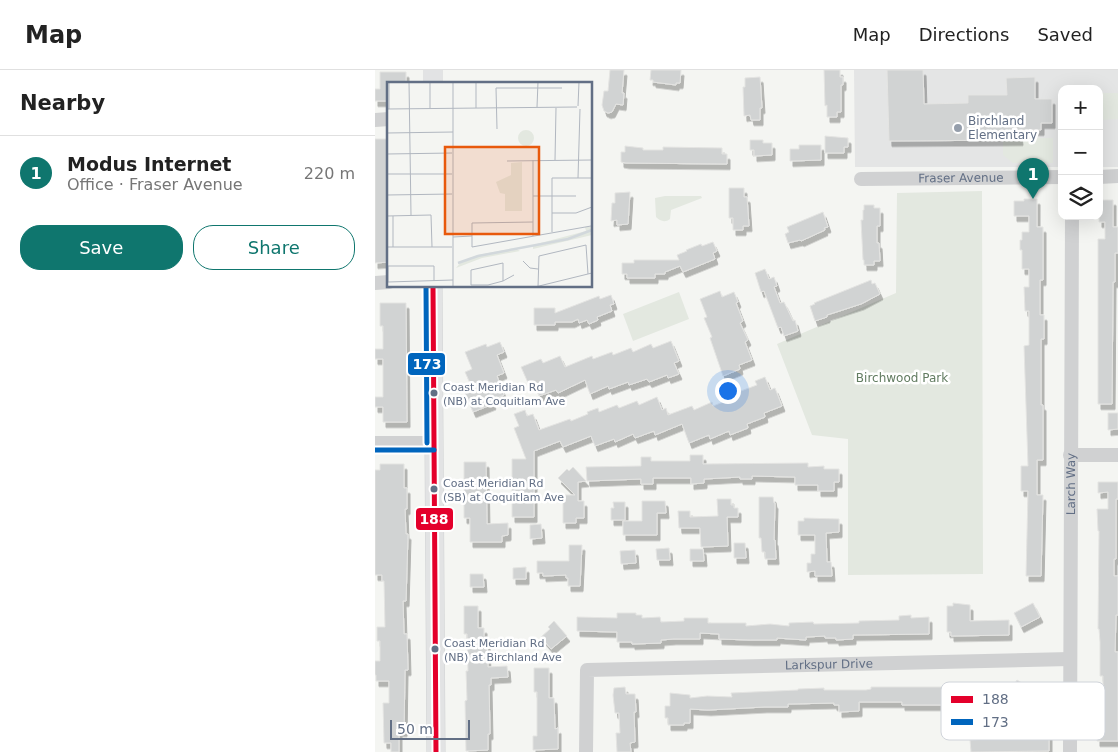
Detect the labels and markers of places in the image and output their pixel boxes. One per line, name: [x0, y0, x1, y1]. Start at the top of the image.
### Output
place label: Birchland Elementary: [968, 114, 1037, 142]
marker: Birchland Elementary: [952, 122, 964, 134]
pin: 1: [1017, 158, 1049, 199]
place label: Coast Meridian Rd (NB) at Coquitlam Ave: [443, 381, 566, 408]
marker: Coast Meridian Rd (NB) at Coquitlam Ave: [429, 388, 439, 398]
place label: Coast Meridian Rd (SB) at Coquitlam Ave: [443, 477, 564, 504]
marker: Coast Meridian Rd (SB) at Coquitlam Ave: [429, 484, 439, 494]
place label: Coast Meridian Rd (NB) at Birchland Ave: [444, 637, 562, 664]
marker: Coast Meridian Rd (NB) at Birchland Ave: [430, 644, 440, 654]

